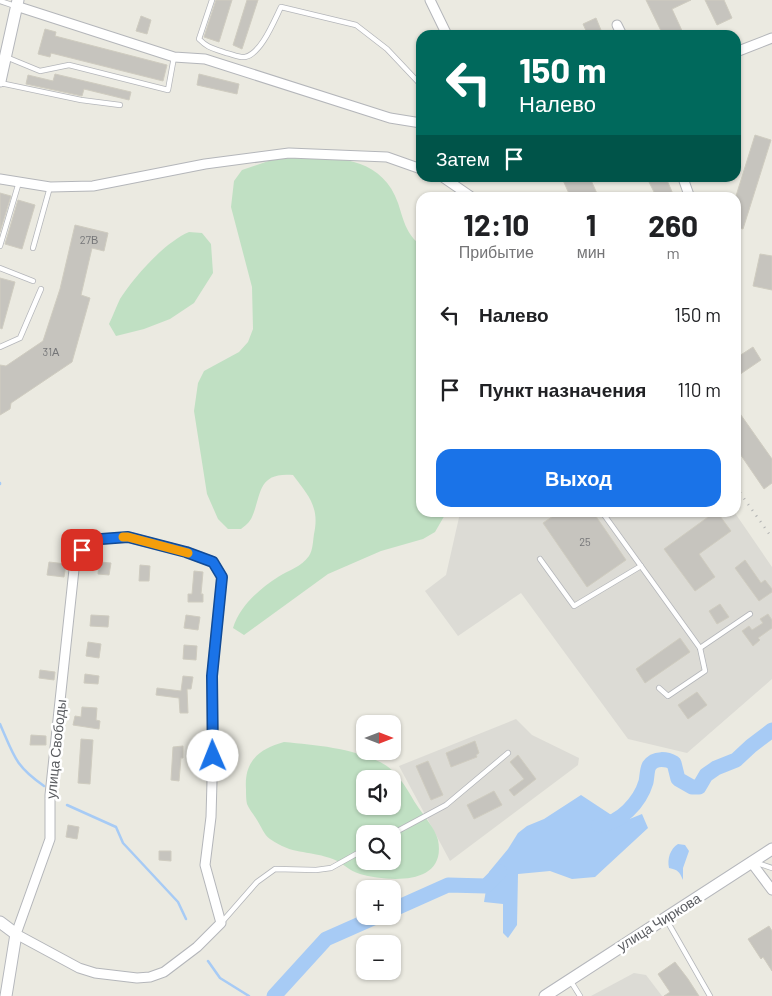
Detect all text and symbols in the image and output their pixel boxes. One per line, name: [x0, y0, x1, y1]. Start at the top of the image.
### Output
text: 150 m: [519, 48, 606, 90]
icon: left: [436, 50, 501, 115]
text: Налево: [519, 90, 596, 116]
icon: arrive: [500, 145, 528, 173]
text: Затем: [436, 147, 490, 170]
text: 12:10: [463, 206, 529, 242]
text: 1: [586, 206, 596, 242]
text: 260: [648, 207, 698, 243]
house number: 27В: [80, 233, 98, 246]
text: Прибытие: [459, 242, 534, 261]
text: мин: [577, 242, 605, 261]
text: m: [667, 243, 680, 262]
icon: left: [436, 301, 464, 329]
text: Налево: [479, 303, 549, 326]
text: 150 m: [674, 303, 721, 326]
house number: 31А: [43, 345, 60, 358]
icon: arrive: [436, 376, 464, 404]
text: Пункт назначения: [479, 378, 646, 401]
text: 110 m: [677, 378, 721, 401]
button: Выход: [436, 449, 721, 507]
pin: [61, 529, 103, 571]
house number: 25: [579, 535, 591, 548]
icon: arrive: [68, 536, 96, 564]
street label: улица Свободы: [42, 698, 69, 800]
north arrow: [356, 715, 401, 760]
map controls: [356, 715, 401, 980]
position arrow: [186, 729, 238, 781]
button: sound: [356, 770, 401, 815]
button: search: [356, 825, 401, 870]
button: +: [356, 880, 401, 925]
street label: улица Чиркова: [614, 889, 704, 954]
button: −: [356, 935, 401, 980]

